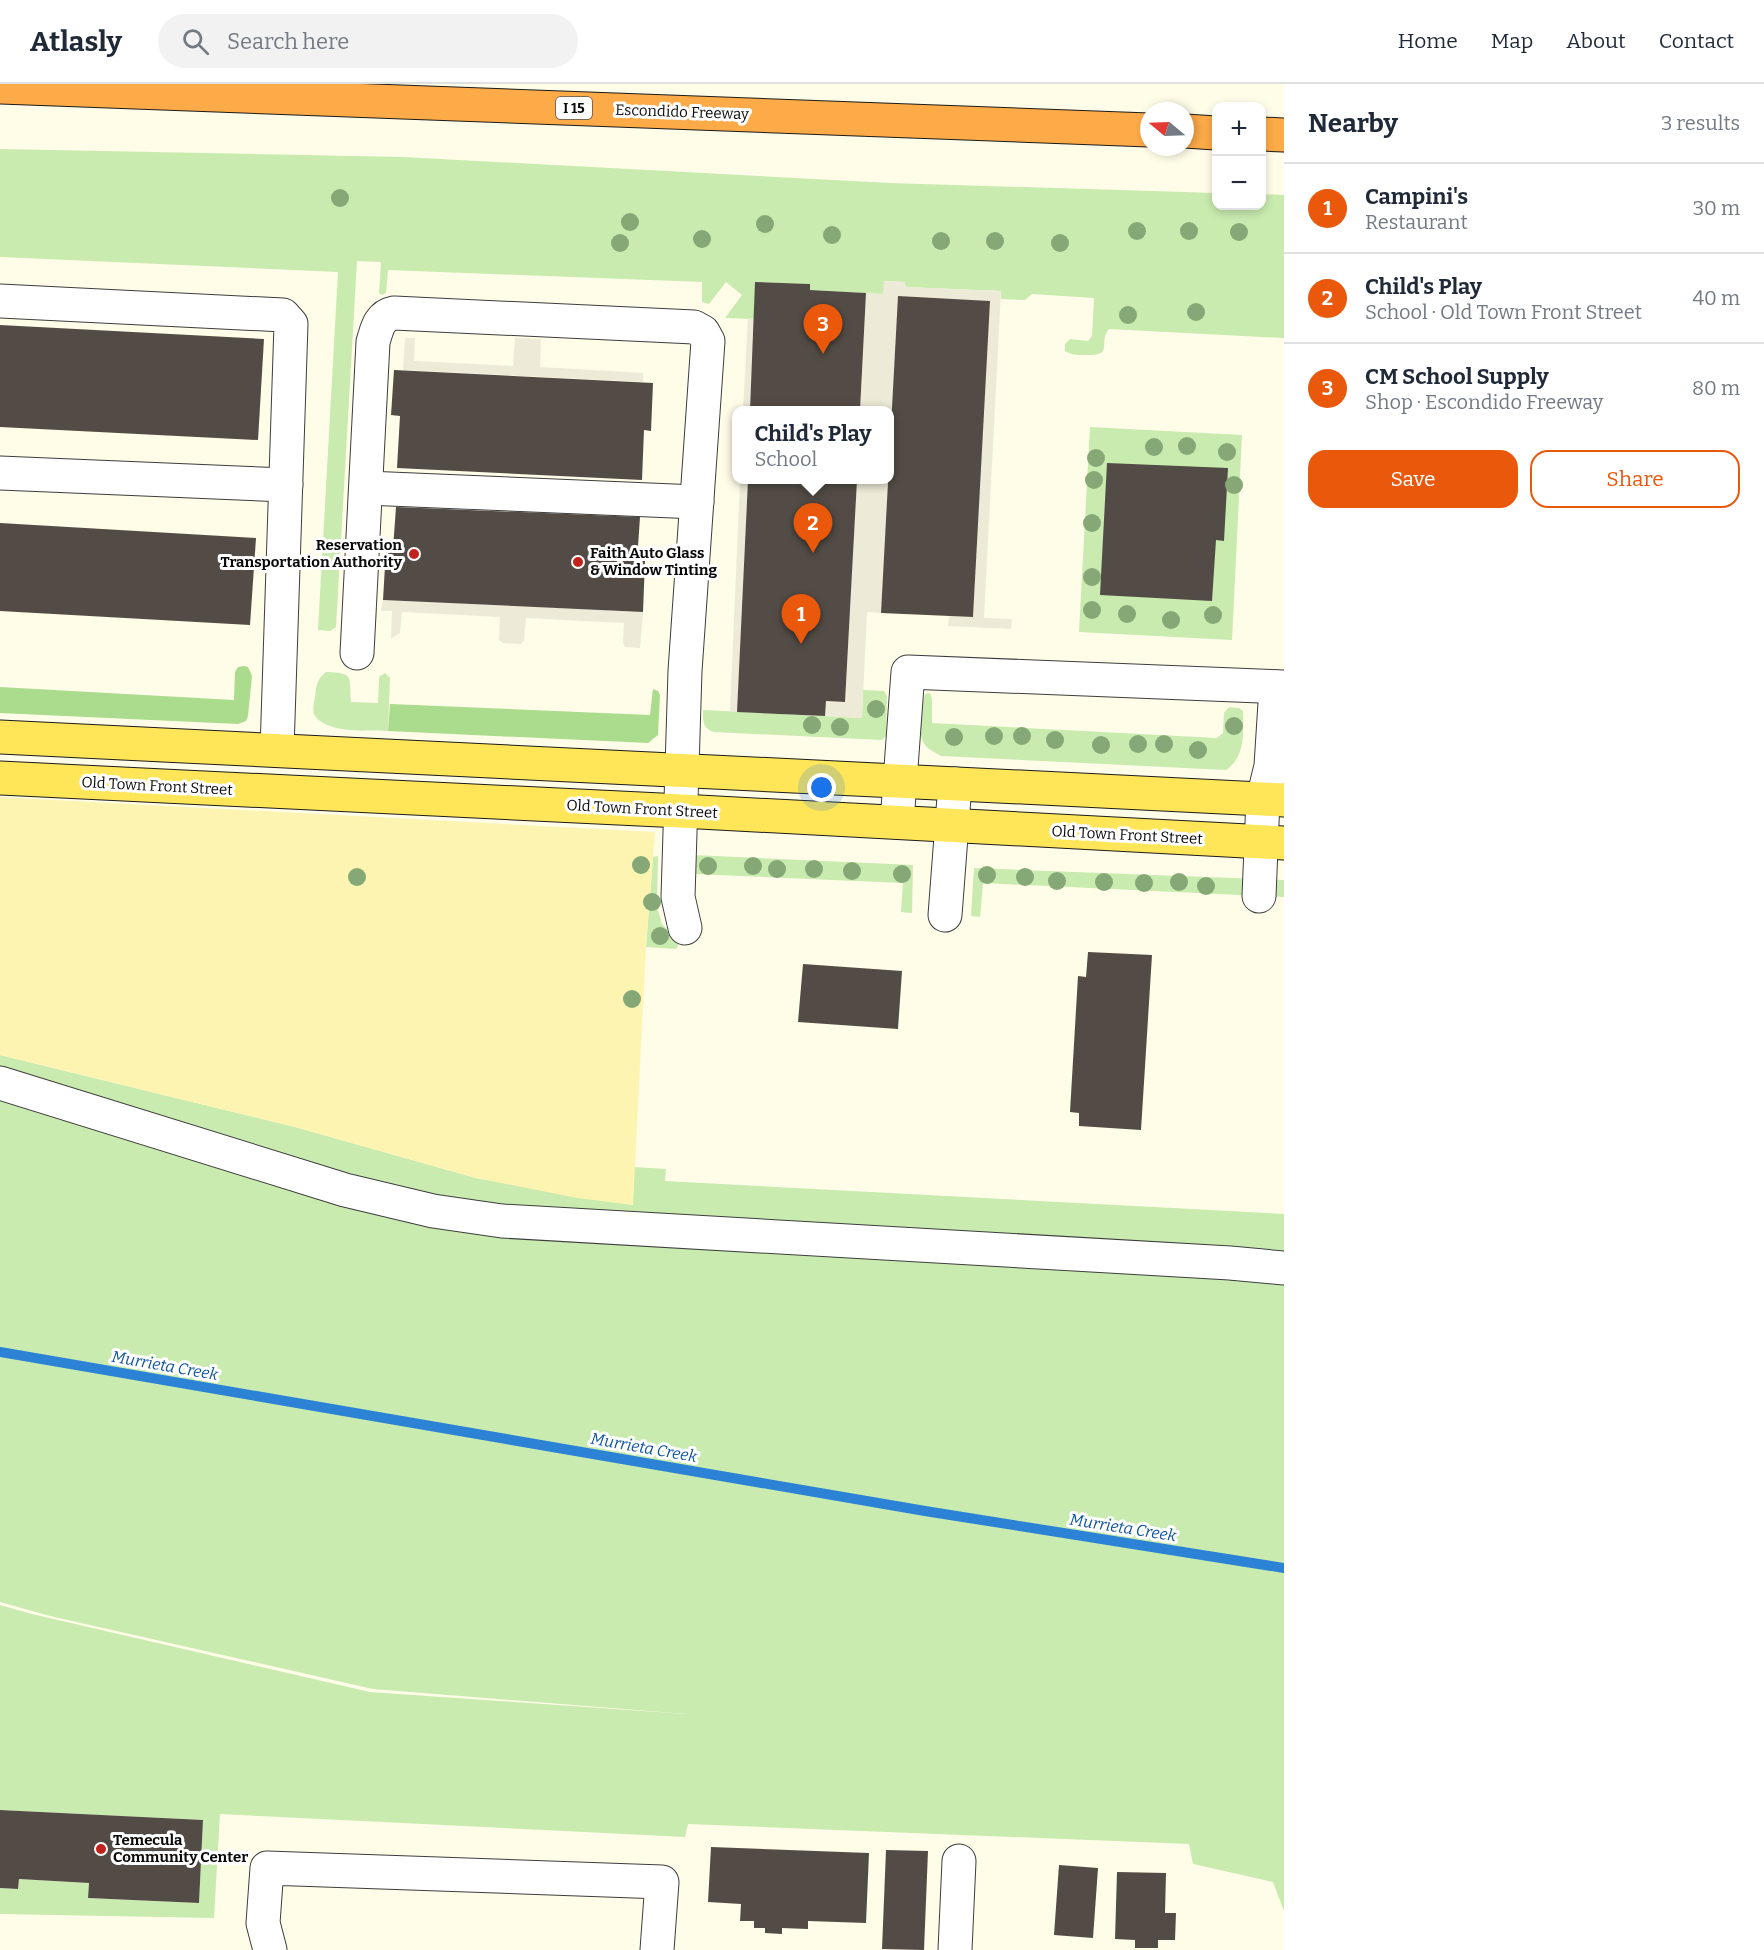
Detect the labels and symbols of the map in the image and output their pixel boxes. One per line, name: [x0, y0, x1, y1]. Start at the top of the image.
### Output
road number: I 15: [556, 97, 592, 119]
street label: Escondido Freeway: [615, 101, 749, 123]
north arrow: [1140, 102, 1194, 156]
pin: 3: [804, 304, 842, 354]
pin: 2: [794, 504, 832, 553]
place label: Reservation Transportation Authority: [220, 536, 403, 571]
place label: Faith Auto Glass & Window Tinting: [590, 544, 718, 579]
marker: Reservation Transportation Authority: [407, 547, 421, 561]
marker: Faith Auto Glass & Window Tinting: [571, 555, 585, 569]
pin: 1: [782, 594, 820, 644]
street label: Old Town Front Street: [81, 773, 234, 799]
your location: [807, 773, 836, 802]
street label: Old Town Front Street: [566, 796, 719, 822]
street label: Old Town Front Street: [1051, 822, 1204, 848]
water label: Murrieta Creek: [110, 1347, 220, 1384]
water label: Murrieta Creek: [589, 1429, 699, 1466]
water label: Murrieta Creek: [1068, 1510, 1178, 1545]
place label: Temecula Community Center: [113, 1831, 248, 1866]
marker: Temecula Community Center: [94, 1842, 108, 1856]

